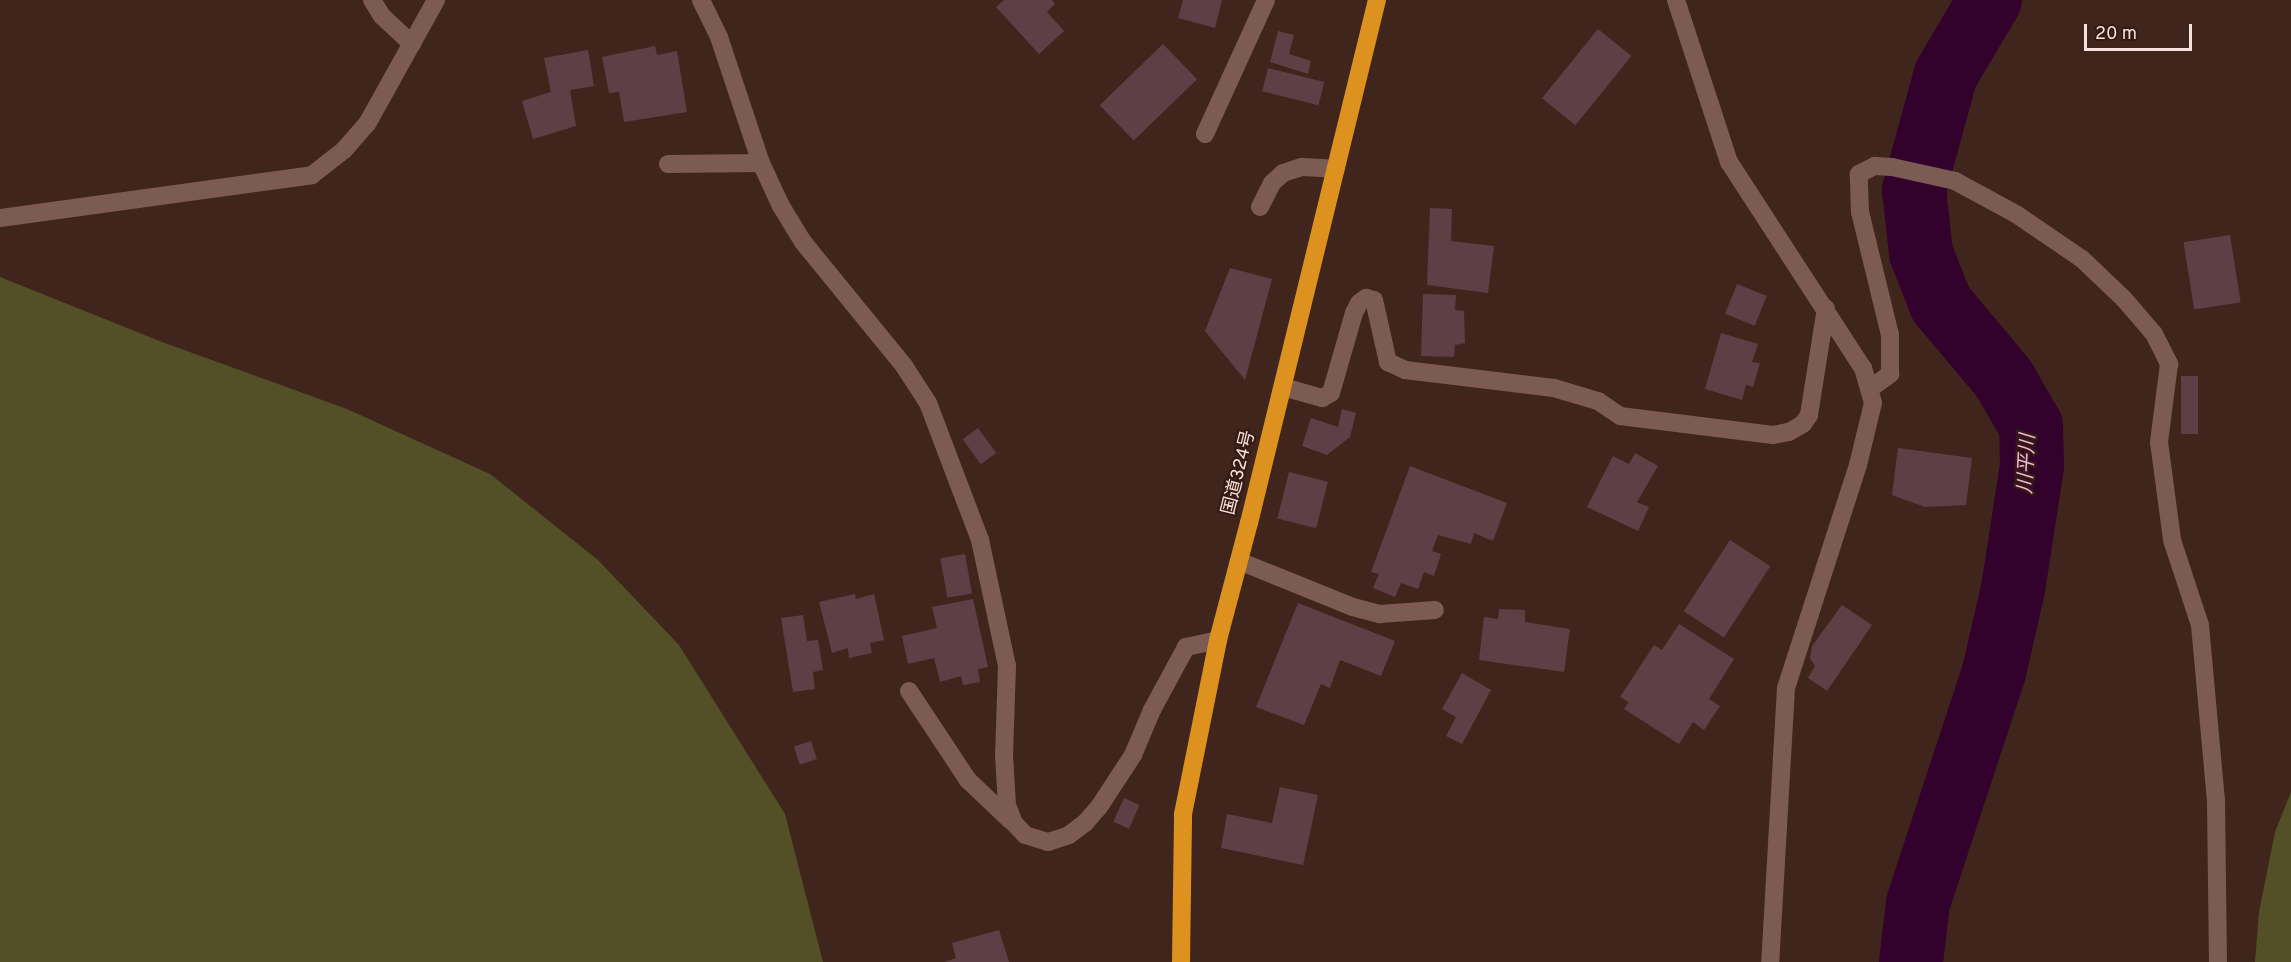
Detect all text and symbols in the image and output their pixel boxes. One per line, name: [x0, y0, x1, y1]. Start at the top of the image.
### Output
scale bar: [2087, 12, 2195, 50]
text: 20 m: [2095, 23, 2137, 46]
street label: 国道324号: [1219, 428, 1261, 518]
water label: 川平川: [2014, 433, 2042, 495]

